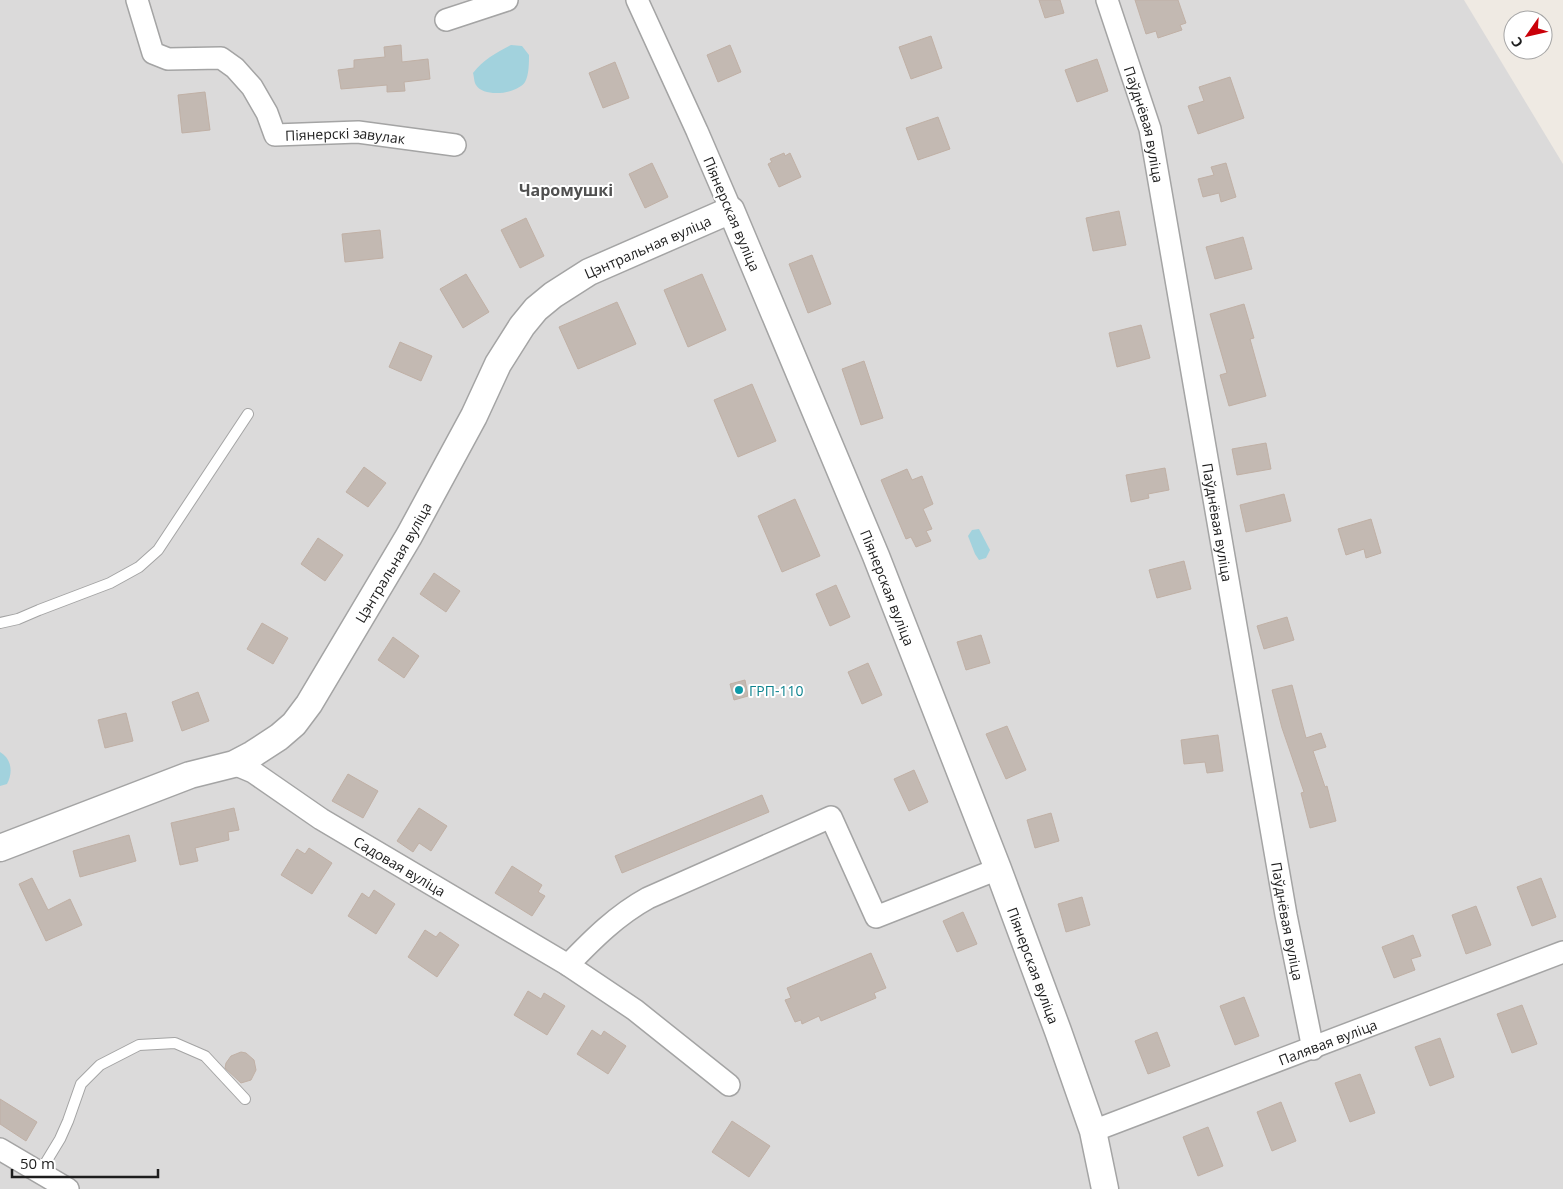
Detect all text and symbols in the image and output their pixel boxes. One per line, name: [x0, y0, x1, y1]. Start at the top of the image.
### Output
north arrow: [1503, 10, 1553, 60]
text: С: [1506, 33, 1527, 52]
street label: Паўднёвая вуліца: [1120, 63, 1169, 184]
street label: Піянерскі завулак: [285, 122, 407, 148]
street label: Піянерская вуліца: [699, 154, 765, 274]
district label: Чаромушкі: [519, 179, 613, 201]
street label: Цэнтральная вуліца: [581, 210, 714, 283]
street label: Паўднёвая вуліца: [1198, 461, 1238, 583]
street label: Цэнтральная вуліца: [350, 499, 435, 626]
street label: Піянерская вуліца: [856, 527, 919, 648]
place label: ГРП-110: [749, 681, 803, 700]
marker: ГРП-110: [733, 684, 745, 696]
street label: Садовая вуліца: [351, 831, 449, 900]
street label: Паўднёвая вуліца: [1267, 860, 1308, 982]
street label: Піянерская вуліца: [1003, 904, 1064, 1026]
street label: Палявая вуліца: [1276, 1014, 1380, 1069]
scale bar: [12, 1146, 159, 1178]
text: 50 m: [20, 1153, 55, 1173]

